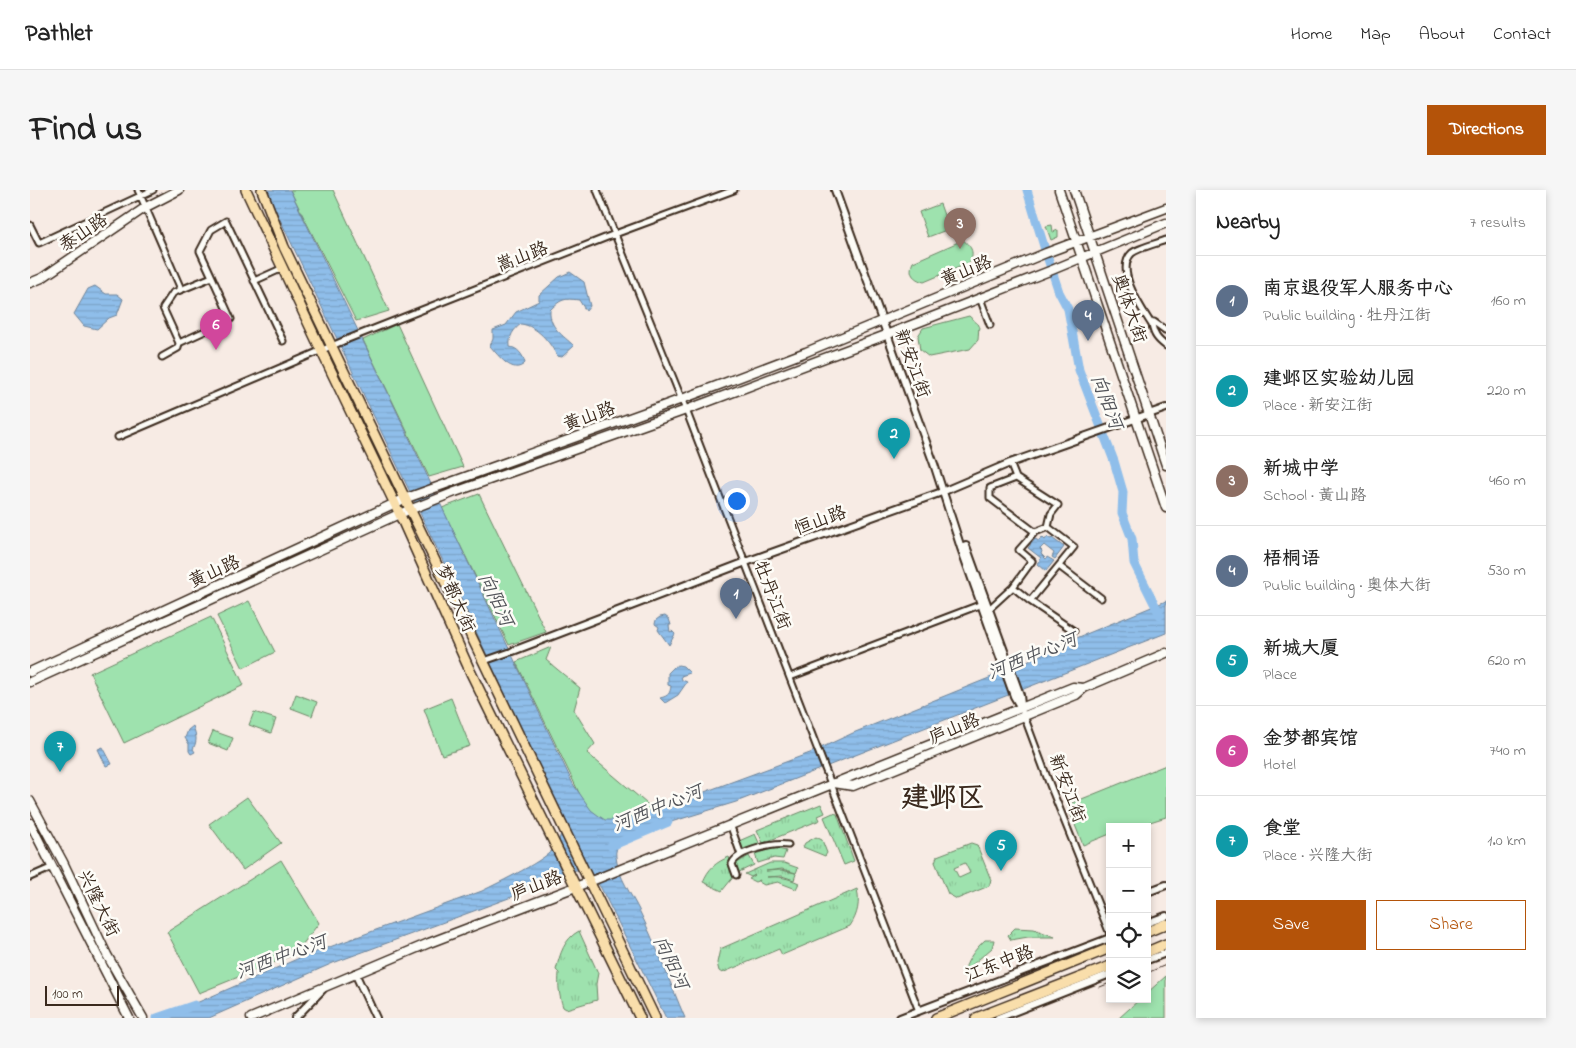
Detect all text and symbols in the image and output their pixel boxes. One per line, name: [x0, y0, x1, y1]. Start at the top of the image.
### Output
text: Pathlet: [25, 17, 93, 52]
text: Home: [1291, 22, 1332, 48]
text: Map: [1360, 22, 1391, 48]
text: About: [1419, 22, 1465, 48]
text: Contact: [1493, 22, 1551, 48]
text: Find us: [30, 105, 142, 156]
button: Directions: [1427, 105, 1546, 155]
street label: 泰山路: [54, 208, 114, 260]
pin: 3: [944, 208, 976, 249]
text: Nearby: [1216, 208, 1280, 238]
text: 7 results: [1470, 211, 1526, 235]
street label: 嵩山路: [493, 236, 553, 280]
street label: 黄山路: [937, 250, 997, 294]
street label: 奥体大街: [1104, 270, 1152, 347]
text: 南京退役军人服务中心: [1263, 276, 1453, 303]
text: 1: [1229, 289, 1235, 313]
text: 160 m: [1491, 289, 1526, 313]
pin: 4: [1072, 300, 1104, 341]
text: Public building · 牡丹江街: [1263, 304, 1431, 328]
pin: 6: [200, 309, 232, 350]
street label: 新安江街: [887, 325, 936, 402]
text: 建邺区实验幼儿园: [1263, 366, 1415, 393]
water label: 向阳河: [1083, 370, 1130, 436]
text: 2: [1228, 379, 1236, 403]
text: 220 m: [1487, 379, 1526, 403]
text: Place · 新安江街: [1263, 394, 1372, 418]
street label: 黄山路: [560, 396, 620, 439]
pin: 2: [878, 418, 910, 459]
text: 新城中学: [1263, 456, 1339, 483]
text: 3: [1229, 469, 1235, 493]
text: 460 m: [1489, 469, 1526, 493]
text: School · 黄山路: [1263, 484, 1366, 508]
your location: [724, 488, 750, 514]
street label: 恒山路: [791, 500, 851, 543]
text: 梧桐语: [1263, 546, 1320, 573]
street label: 黄山路: [185, 550, 245, 596]
street label: 牡丹江街: [746, 557, 796, 634]
text: 4: [1229, 559, 1235, 583]
text: 530 m: [1487, 559, 1526, 583]
street label: 梦都大街: [428, 561, 481, 637]
water label: 向阳河: [470, 569, 520, 634]
text: Public building · 奥体大街: [1263, 574, 1431, 598]
pin: 1: [720, 578, 752, 619]
water label: 河西中心河: [984, 626, 1085, 688]
text: 新城大厦: [1263, 636, 1339, 663]
text: 5: [1227, 649, 1237, 673]
text: 620 m: [1488, 649, 1526, 673]
text: Place: [1263, 663, 1297, 687]
street label: 庐山路: [925, 708, 985, 752]
text: 金梦都宾馆: [1263, 726, 1358, 753]
pin: 7: [44, 731, 76, 772]
text: 6: [1228, 739, 1236, 763]
text: 740 m: [1489, 739, 1526, 763]
street label: 新安江街: [1041, 750, 1091, 827]
text: Hotel: [1263, 753, 1296, 777]
water label: 河西中心河: [609, 778, 710, 840]
district label: 建邺区: [901, 779, 985, 820]
text: 食堂: [1263, 816, 1301, 843]
map controls: [1106, 823, 1151, 1003]
button: +: [1106, 823, 1151, 868]
text: 7: [1229, 829, 1235, 853]
text: 1.0 km: [1487, 829, 1526, 853]
pin: 5: [985, 830, 1017, 871]
text: Place · 兴隆大街: [1263, 844, 1372, 868]
street label: 庐山路: [507, 865, 567, 909]
street label: 兴隆大街: [70, 866, 125, 942]
button: −: [1106, 868, 1151, 913]
button: Save: [1216, 900, 1366, 950]
button: Share: [1376, 900, 1526, 950]
button: locate: [1106, 913, 1151, 958]
water label: 河西中心河: [233, 928, 334, 987]
water label: 向阳河: [645, 932, 695, 997]
street label: 江东中路: [961, 940, 1038, 990]
button: layers: [1106, 958, 1151, 1003]
scale bar: [45, 983, 119, 1006]
text: 100 m: [52, 984, 83, 1005]

